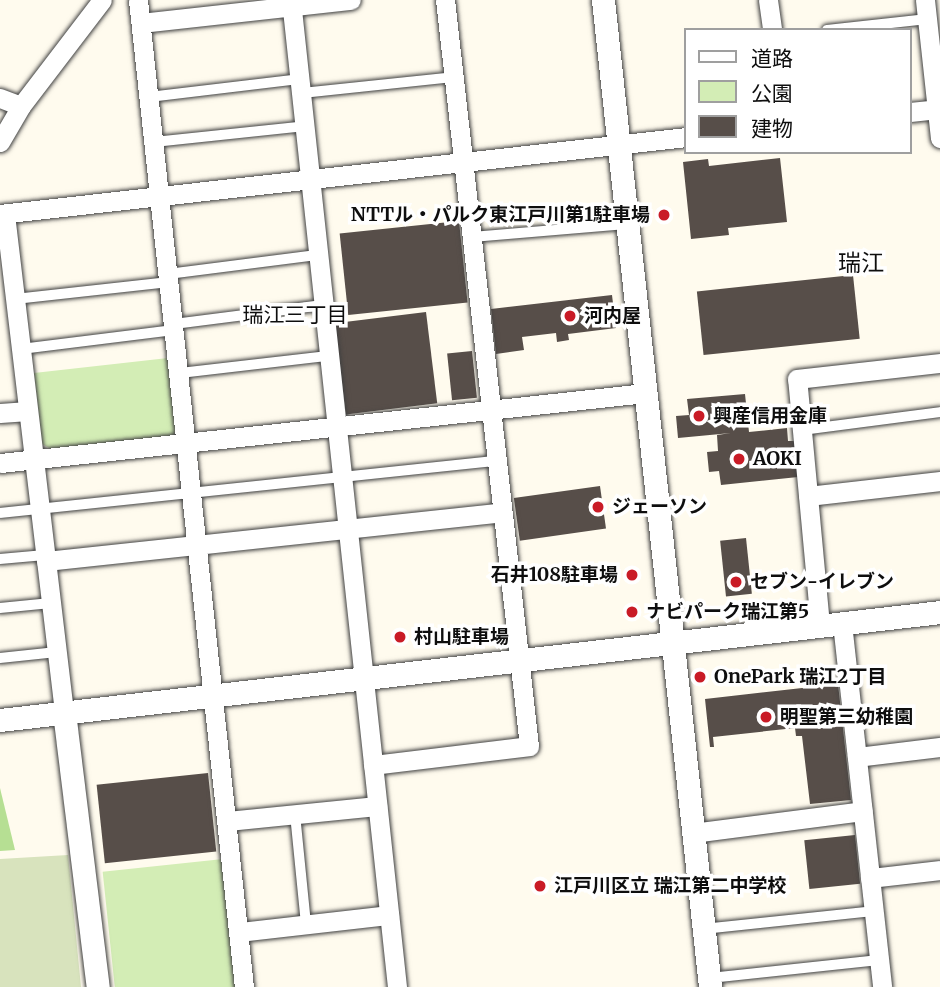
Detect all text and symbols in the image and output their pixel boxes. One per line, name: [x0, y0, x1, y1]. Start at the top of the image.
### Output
legend: [684, 28, 912, 154]
text: 道路: [751, 45, 793, 72]
text: 公園: [751, 80, 793, 107]
text: 建物: [751, 115, 793, 142]
place label: NTTル・パルク東江戸川第1駐車場: [351, 204, 650, 226]
marker: NTTル・パルク東江戸川第1駐車場: [656, 207, 672, 223]
district label: 瑞江: [838, 249, 884, 277]
district label: 瑞江三丁目: [243, 302, 347, 328]
place label: 河内屋: [584, 305, 641, 327]
marker: 河内屋: [562, 308, 578, 324]
place label: 興産信用金庫: [713, 405, 827, 427]
marker: 興産信用金庫: [691, 408, 707, 424]
place label: AOKI: [753, 448, 802, 470]
marker: AOKI: [731, 451, 747, 467]
place label: ジェーソン: [612, 496, 707, 518]
marker: ジェーソン: [590, 499, 606, 515]
place label: 石井108駐車場: [491, 564, 618, 586]
marker: 石井108駐車場: [624, 567, 640, 583]
place label: セブン-イレブン: [750, 571, 894, 593]
marker: セブン-イレブン: [728, 574, 744, 590]
place label: ナビパーク瑞江第5: [646, 601, 809, 623]
marker: ナビパーク瑞江第5: [624, 604, 640, 620]
place label: 村山駐車場: [414, 626, 509, 648]
marker: 村山駐車場: [392, 629, 408, 645]
place label: OnePark 瑞江2丁目: [714, 666, 886, 688]
marker: OnePark 瑞江2丁目: [692, 669, 708, 685]
place label: 明聖第三幼稚園: [780, 706, 913, 728]
marker: 明聖第三幼稚園: [758, 709, 774, 725]
place label: 江戸川区立 瑞江第二中学校: [554, 875, 787, 897]
marker: 江戸川区立 瑞江第二中学校: [532, 878, 548, 894]

